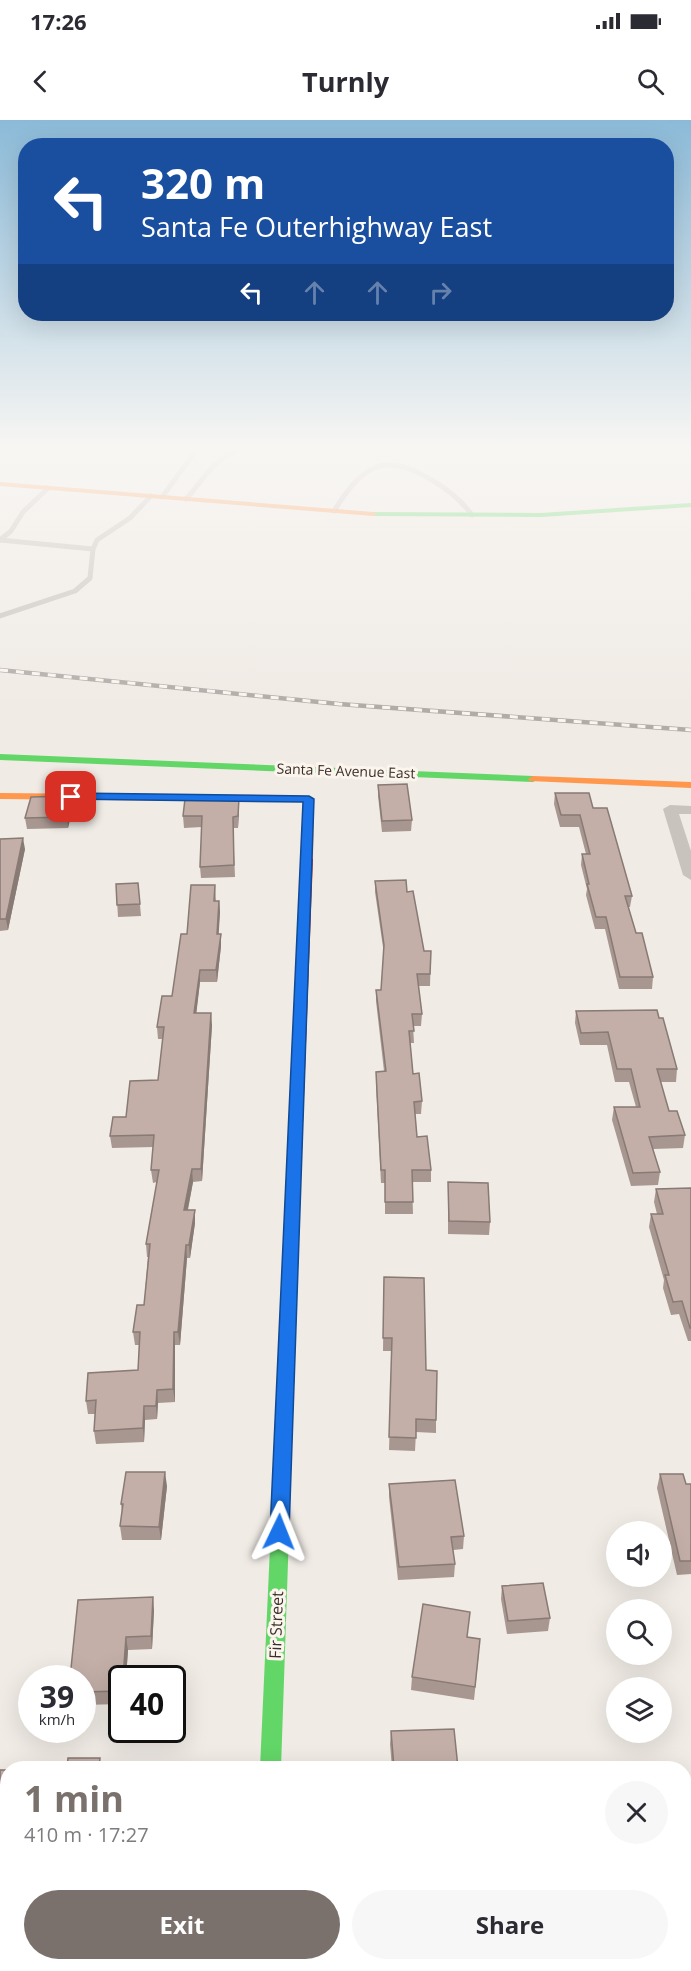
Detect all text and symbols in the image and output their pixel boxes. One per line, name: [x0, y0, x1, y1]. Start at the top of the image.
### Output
text: 17:26: [30, 6, 87, 36]
text: Turnly: [302, 63, 389, 100]
icon: back: [24, 65, 57, 98]
icon: search: [634, 65, 667, 98]
text: 320 m: [141, 154, 265, 211]
icon: left: [42, 162, 120, 240]
text: Santa Fe Outerhighway East: [141, 208, 492, 245]
icon: left: [235, 276, 268, 309]
icon: ahead: [298, 276, 331, 309]
icon: ahead: [361, 276, 394, 309]
icon: right: [424, 276, 457, 309]
street label: Santa Fe Avenue East: [276, 759, 416, 782]
pin: [45, 771, 96, 822]
icon: arrive: [54, 780, 87, 813]
position arrow: [247, 1500, 311, 1564]
map controls: [606, 1521, 672, 1743]
button: sound: [606, 1521, 672, 1587]
street label: Fir Street: [264, 1591, 288, 1659]
button: search: [606, 1599, 672, 1665]
speed limit sign: 40: [108, 1665, 186, 1743]
text: 39: [40, 1676, 74, 1717]
button: layers: [606, 1677, 672, 1743]
text: km/h: [39, 1709, 75, 1729]
text: 1 min: [24, 1774, 124, 1823]
button: close: [605, 1781, 668, 1844]
text: 410 m · 17:27: [24, 1821, 149, 1848]
button: Exit: [24, 1890, 340, 1959]
button: Share: [352, 1890, 668, 1959]

